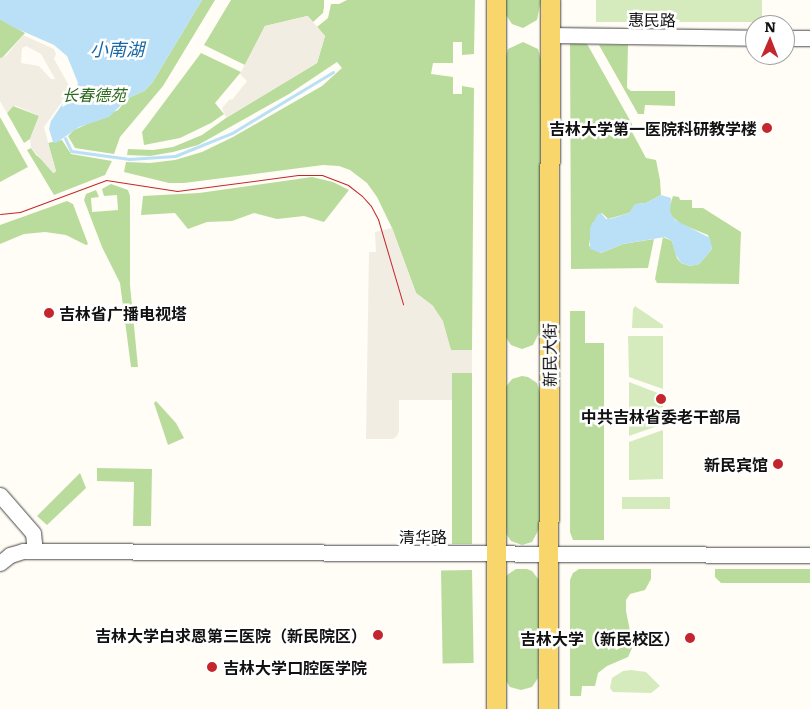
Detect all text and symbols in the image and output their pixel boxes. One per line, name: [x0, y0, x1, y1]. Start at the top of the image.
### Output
street label: 惠民路: [628, 9, 676, 29]
north arrow: [745, 15, 795, 65]
text: N: [764, 16, 776, 36]
water label: 小南湖: [90, 38, 144, 60]
park label: 长春德苑: [62, 84, 126, 104]
place label: 吉林大学第一医院科研教学楼: [549, 118, 757, 138]
marker: 吉林大学第一医院科研教学楼: [761, 122, 773, 134]
place label: 吉林省广播电视塔: [59, 303, 187, 323]
marker: 吉林省广播电视塔: [43, 307, 55, 319]
street label: 新民大街: [539, 323, 559, 387]
marker: 中共吉林省委老干部局: [655, 393, 667, 405]
place label: 中共吉林省委老干部局: [581, 406, 741, 426]
place label: 新民宾馆: [704, 454, 768, 474]
marker: 新民宾馆: [772, 458, 784, 470]
street label: 清华路: [399, 526, 447, 546]
place label: 吉林大学白求恩第三医院（新民院区）: [95, 625, 367, 645]
marker: 吉林大学白求恩第三医院（新民院区）: [371, 628, 385, 642]
place label: 吉林大学（新民校区）: [520, 628, 680, 648]
marker: 吉林大学（新民校区）: [684, 632, 696, 644]
place label: 吉林大学口腔医学院: [223, 657, 367, 677]
marker: 吉林大学口腔医学院: [205, 660, 219, 674]

